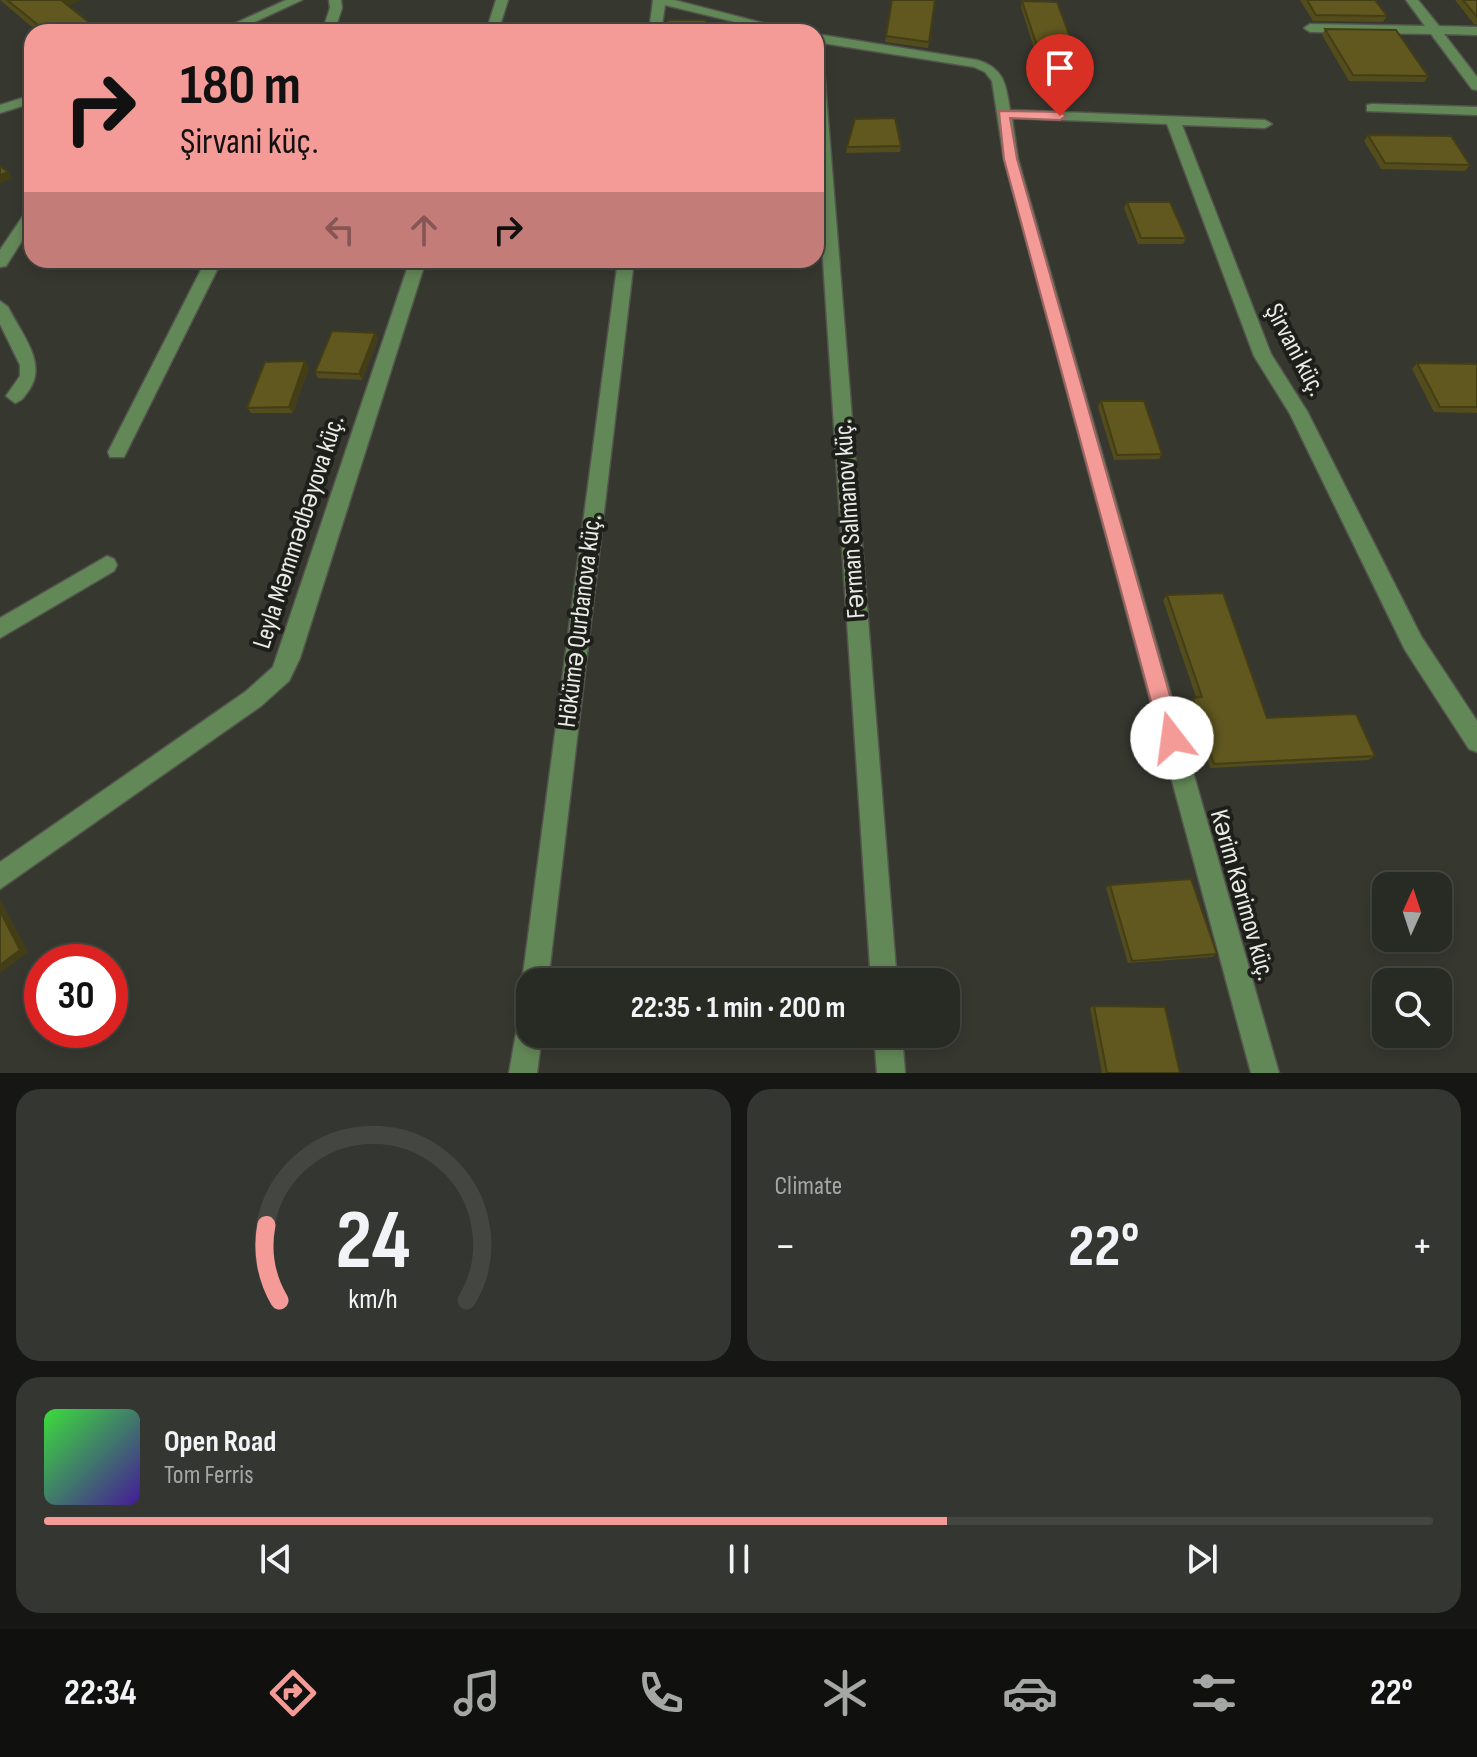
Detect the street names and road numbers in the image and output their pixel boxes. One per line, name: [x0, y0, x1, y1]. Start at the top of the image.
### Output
street label: Şirvani küç.: [1258, 299, 1332, 401]
street label: Leyla Məmmədbəyova küç.: [247, 411, 351, 653]
street label: Fərman Salmanov küç.: [828, 418, 872, 620]
street label: Hökümə Qurbanova küç.: [552, 513, 608, 729]
street label: Kərim Kərimov küç.: [1203, 806, 1281, 984]

